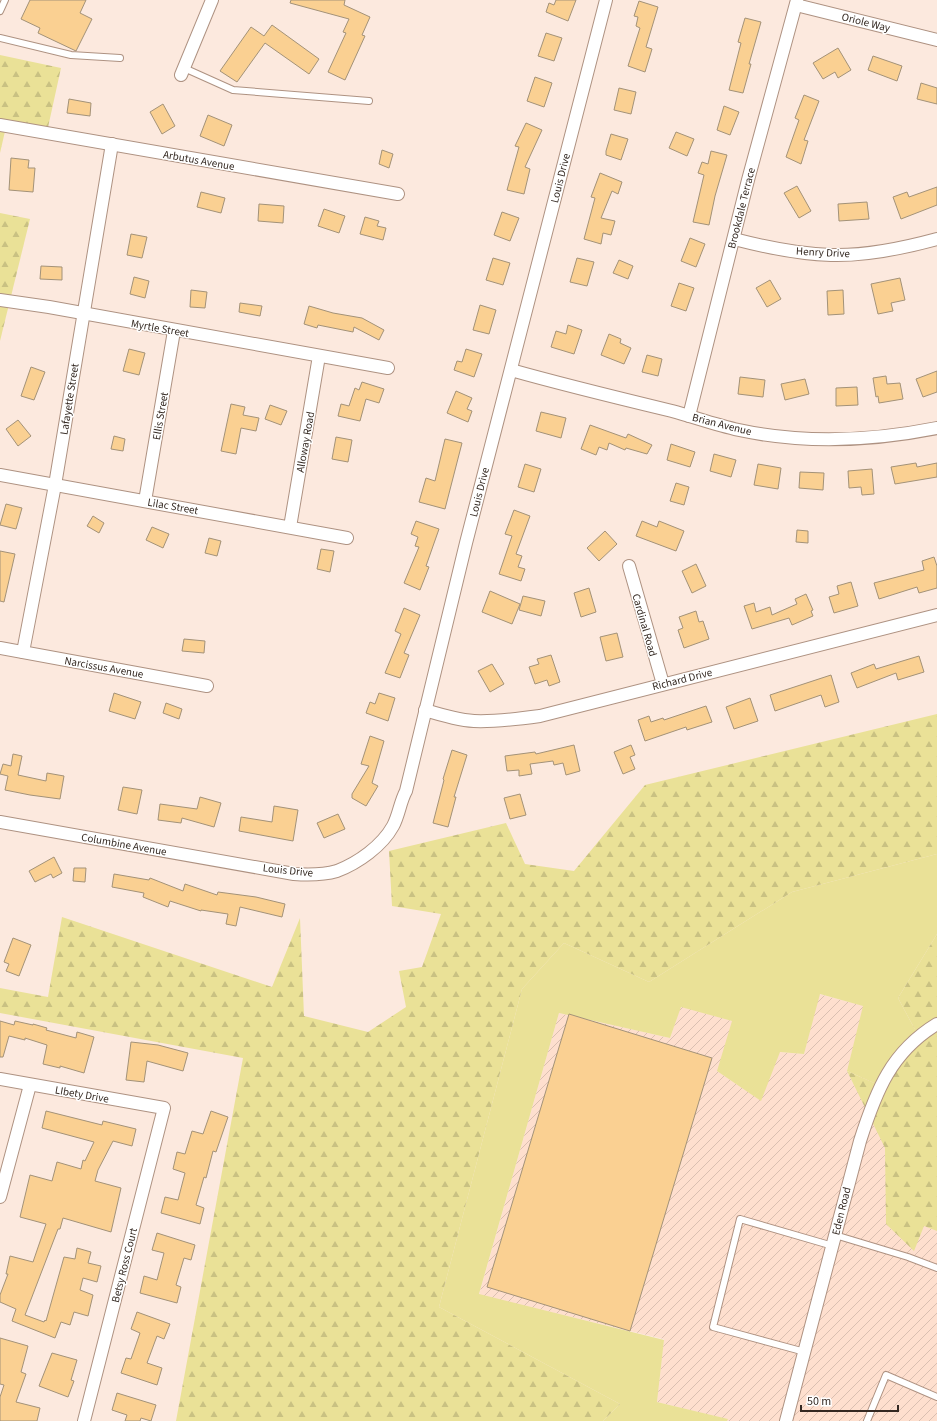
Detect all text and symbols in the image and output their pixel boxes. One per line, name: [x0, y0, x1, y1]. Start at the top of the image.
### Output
street label: Oriole Way: [840, 9, 892, 36]
street label: Arbutus Avenue: [162, 147, 236, 174]
street label: Louis Drive: [547, 151, 574, 204]
street label: Brookdale Terrace: [724, 165, 759, 250]
street label: Henry Drive: [796, 244, 851, 261]
street label: Myrtle Street: [130, 316, 190, 341]
street label: Lafayette Street: [56, 362, 83, 436]
street label: Ellis Street: [149, 391, 172, 441]
street label: Alloway Road: [293, 410, 318, 474]
street label: Brian Avenue: [691, 410, 754, 439]
street label: Louis Drive: [466, 465, 493, 518]
street label: Lilac Street: [146, 495, 200, 518]
street label: Cardinal Road: [628, 592, 661, 658]
street label: Narcissus Avenue: [63, 653, 145, 682]
street label: Richard Drive: [651, 665, 714, 694]
street label: Columbine Avenue: [80, 830, 168, 859]
street label: Louis Drive: [262, 860, 314, 881]
street label: LIbety Drive: [54, 1082, 111, 1107]
street label: Eden Road: [828, 1185, 855, 1237]
street label: Betsy Ross Court: [108, 1226, 141, 1304]
scale bar: [801, 1387, 898, 1413]
text: 50 m: [807, 1393, 831, 1410]

